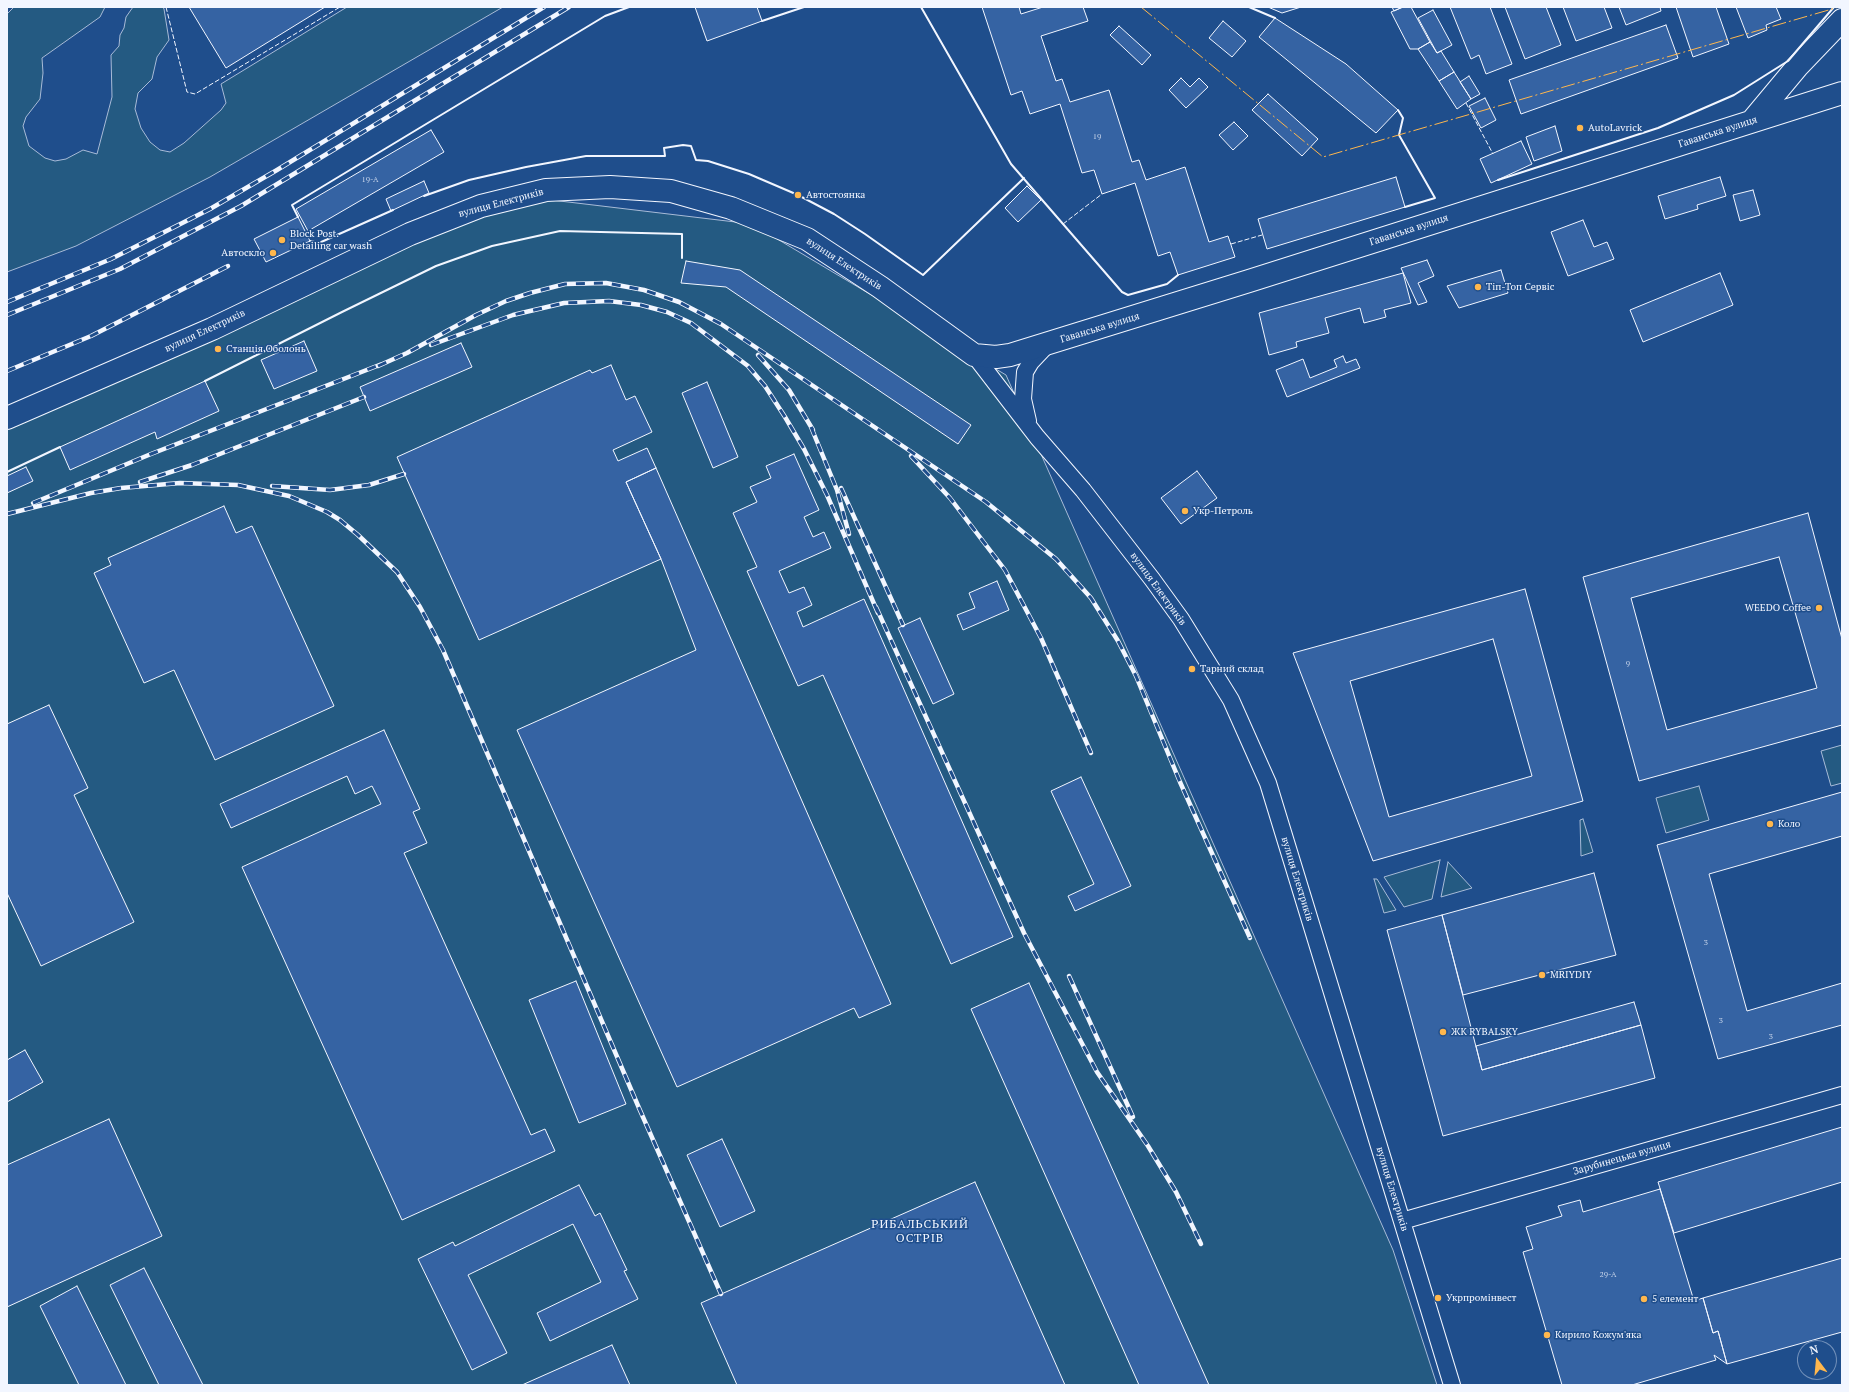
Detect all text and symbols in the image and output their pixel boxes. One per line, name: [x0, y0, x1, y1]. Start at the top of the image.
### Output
street label: Гаванська вулиця: [1677, 114, 1759, 150]
place label: AutoLavrick: [1588, 122, 1642, 134]
marker: AutoLavrick: [1575, 123, 1585, 133]
house number: 19: [1093, 132, 1101, 142]
house number: 19-А: [361, 175, 379, 185]
street label: вулиця Електриків: [457, 186, 545, 220]
place label: Автостоянка: [806, 189, 865, 201]
marker: Автостоянка: [793, 190, 803, 200]
street label: Гаванська вулиця: [1368, 212, 1450, 248]
place label: Block Post. Detailing car wash: [290, 228, 372, 252]
marker: Block Post. Detailing car wash: [277, 235, 287, 245]
street label: вулиця Електриків: [804, 235, 884, 293]
place label: Автоскло: [221, 247, 265, 259]
marker: Автоскло: [268, 248, 278, 258]
place label: Тіп-Топ Сервіс: [1486, 281, 1554, 293]
marker: Тіп-Топ Сервіс: [1473, 282, 1483, 292]
street label: вулиця Електриків: [163, 307, 247, 355]
street label: Гаванська вулиця: [1059, 310, 1141, 346]
place label: Cтанція Оболонь: [226, 343, 306, 355]
marker: Cтанція Оболонь: [213, 344, 223, 354]
place label: Укр-Петроль: [1193, 505, 1253, 517]
marker: Укр-Петроль: [1180, 506, 1190, 516]
street label: вулиця Електриків: [1127, 550, 1189, 628]
place label: WEEDO Coffee: [1745, 602, 1811, 614]
marker: WEEDO Coffee: [1814, 603, 1824, 613]
house number: 9: [1626, 659, 1630, 669]
place label: Тарний склад: [1200, 663, 1264, 675]
marker: Тарний склад: [1187, 664, 1197, 674]
place label: Коло: [1778, 818, 1800, 830]
marker: Коло: [1765, 819, 1775, 829]
street label: вулиця Електриків: [1278, 835, 1316, 923]
house number: 3: [1704, 938, 1708, 948]
place label: MRIYDIY: [1550, 969, 1592, 981]
marker: MRIYDIY: [1537, 970, 1547, 980]
house number: 3: [1719, 1016, 1723, 1026]
place label: ЖК RYBALSKY: [1451, 1026, 1518, 1038]
marker: ЖК RYBALSKY: [1438, 1027, 1448, 1037]
house number: 3: [1769, 1032, 1773, 1042]
street label: Зарубинецька вулиця: [1572, 1138, 1672, 1178]
street label: вулиця Електриків: [1373, 1145, 1411, 1233]
district label: РИБАЛЬСЬКИЙ ОСТРІВ: [871, 1218, 969, 1246]
house number: 29-А: [1599, 1270, 1617, 1280]
place label: Укрпромінвест: [1446, 1292, 1517, 1304]
marker: Укрпромінвест: [1433, 1293, 1443, 1303]
place label: 5 елемент: [1652, 1293, 1699, 1305]
marker: 5 елемент: [1639, 1294, 1649, 1304]
place label: Кирило Кожум'яка: [1555, 1329, 1642, 1341]
marker: Кирило Кожум'яка: [1542, 1330, 1552, 1340]
north arrow: [1797, 1340, 1837, 1380]
text: N: [1808, 1342, 1820, 1357]

